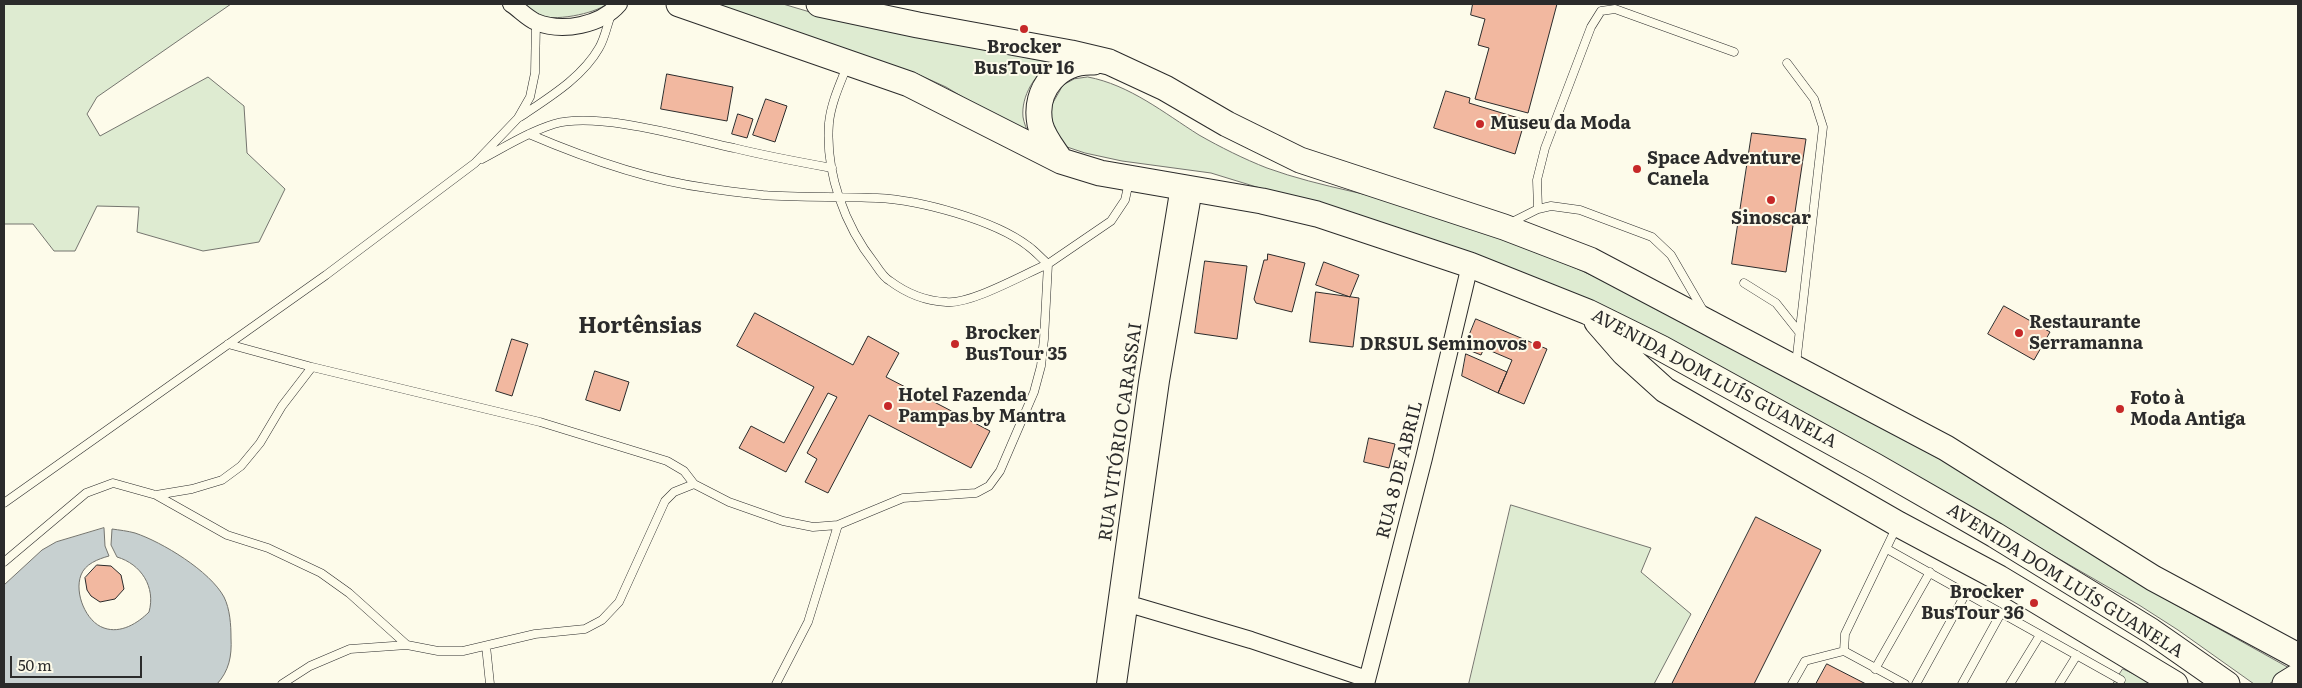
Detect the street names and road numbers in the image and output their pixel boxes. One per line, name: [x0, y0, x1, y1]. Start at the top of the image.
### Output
street label: AVENIDA DOM LUÍS GUANELA: [1588, 305, 1840, 453]
street label: RUA VITÓRIO CARASSAI: [1095, 321, 1147, 543]
street label: RUA 8 DE ABRIL: [1372, 399, 1428, 541]
street label: AVENIDA DOM LUÍS GUANELA: [1943, 499, 2187, 663]

